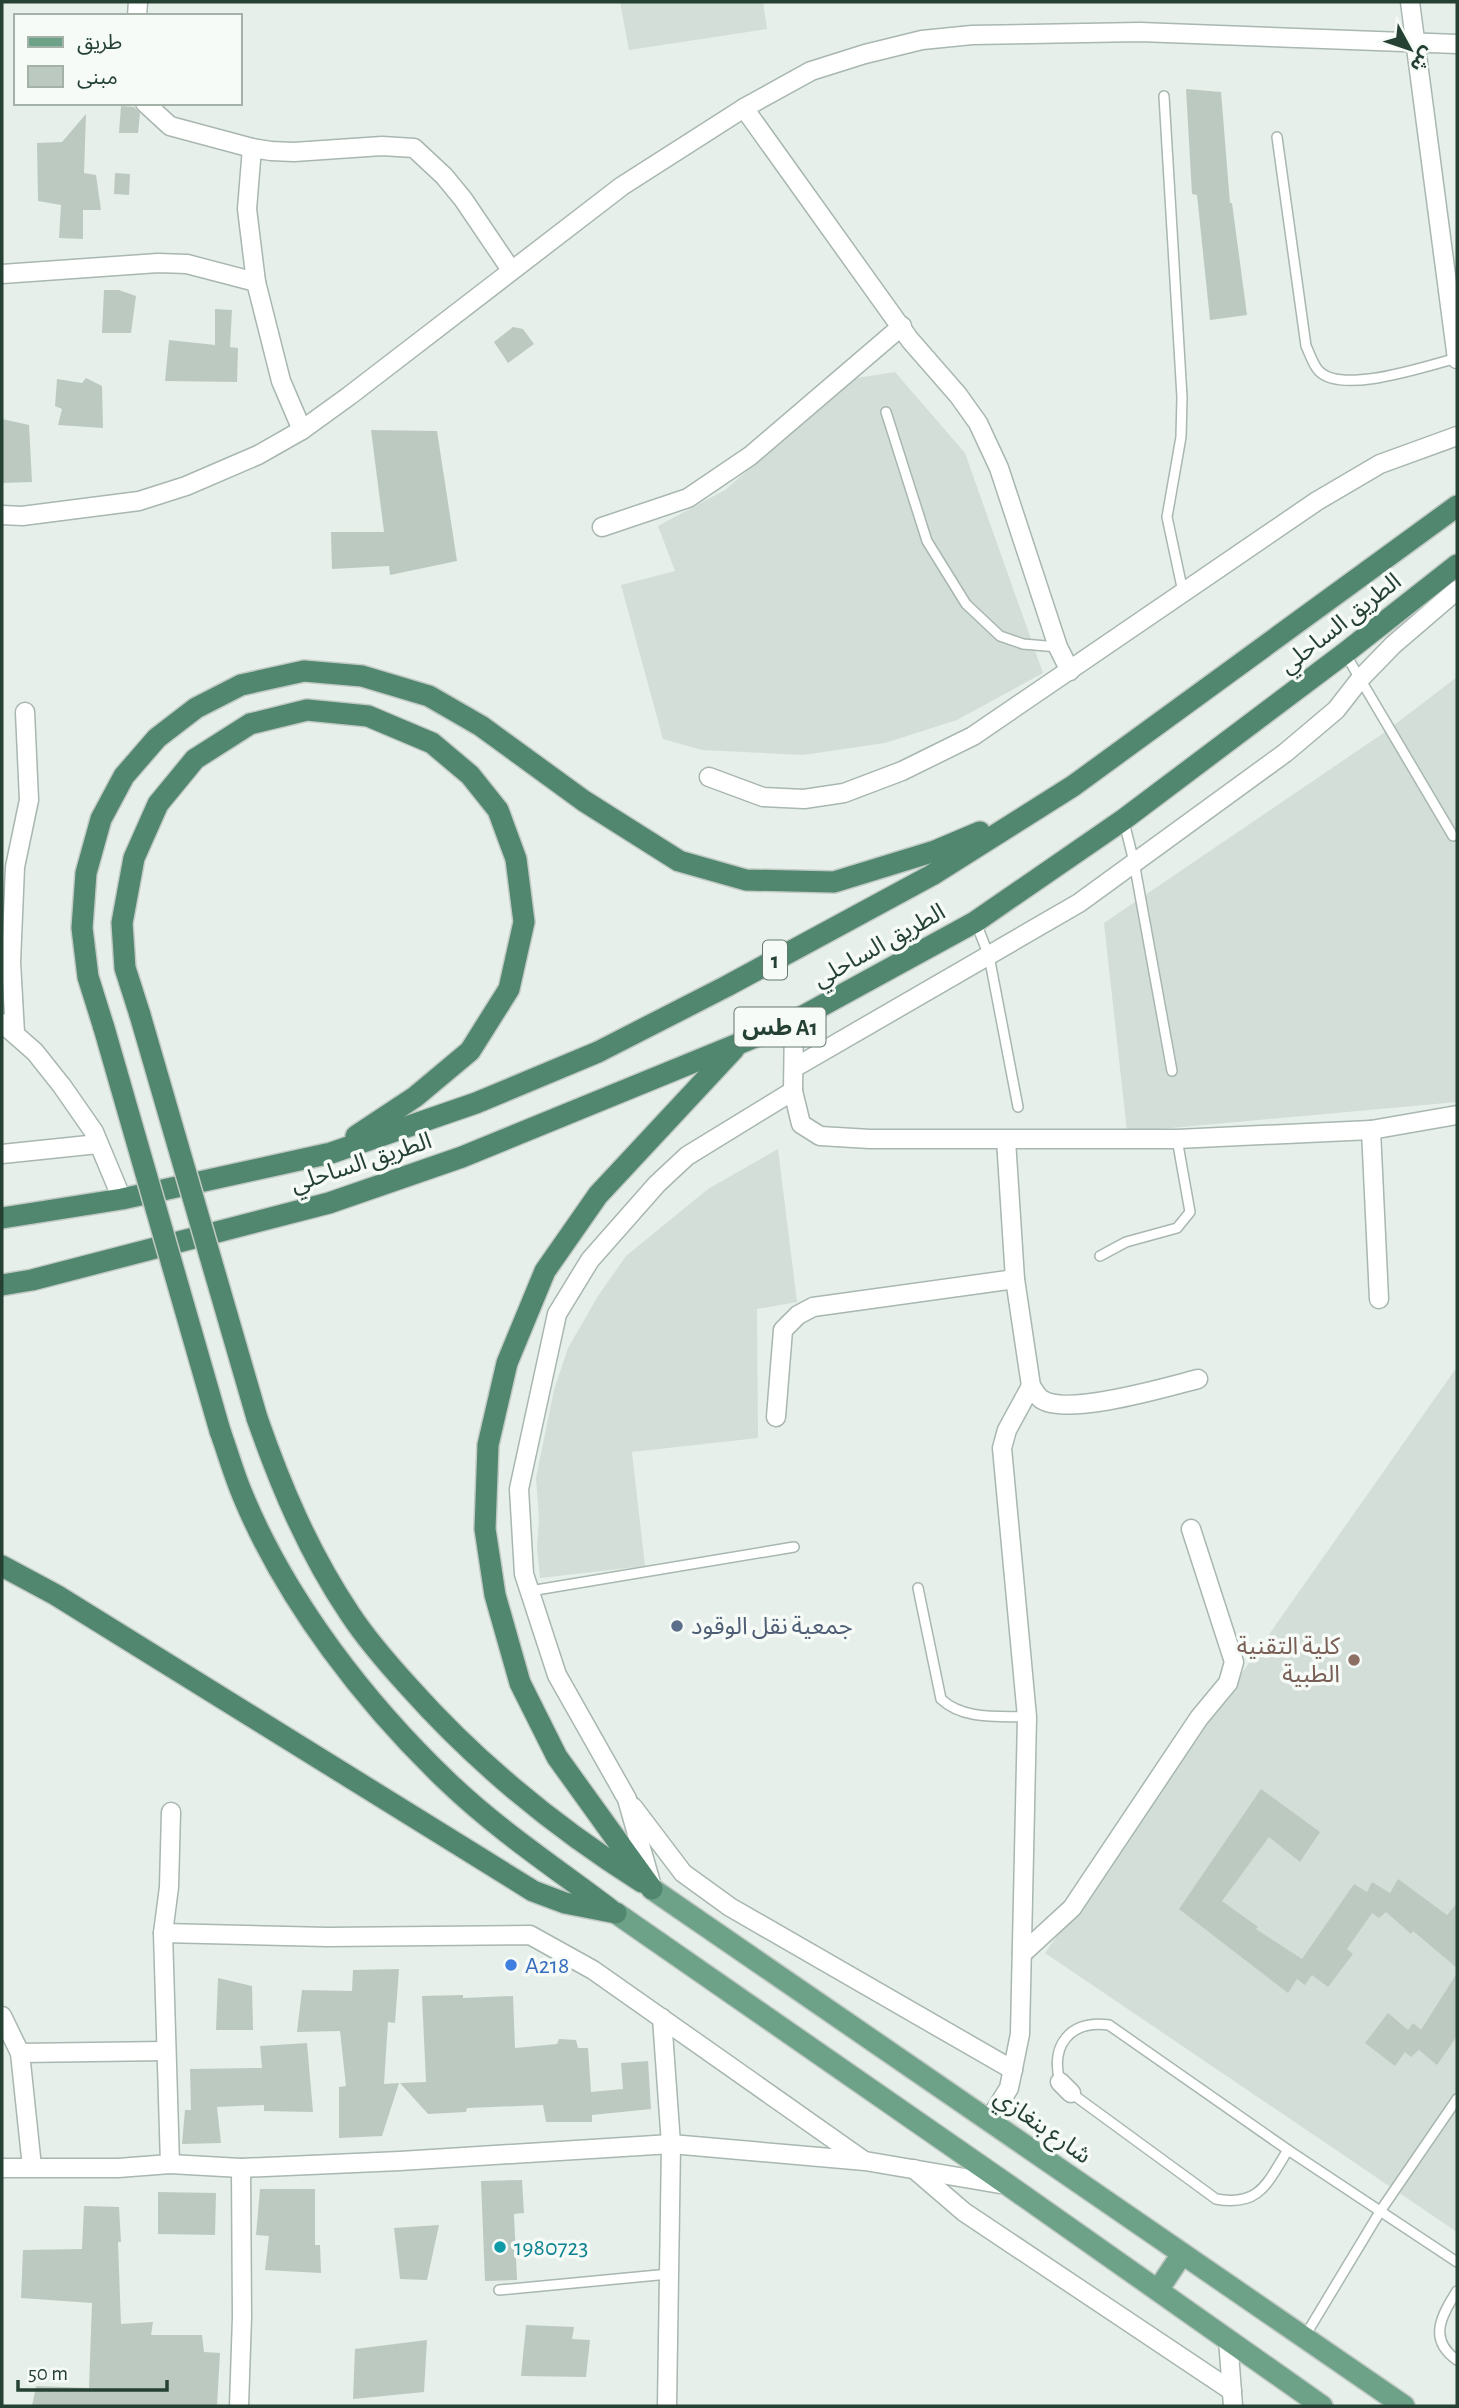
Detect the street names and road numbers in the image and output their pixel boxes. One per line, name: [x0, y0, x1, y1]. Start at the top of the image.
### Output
street label: الطريق الساحلي: [1275, 569, 1409, 683]
street label: الطريق الساحلي: [810, 900, 952, 997]
road number: 1: [763, 940, 787, 979]
road number: طس A1: [734, 1008, 826, 1046]
street label: الطريق الساحلي: [288, 1129, 436, 1202]
street label: شارع بنغازي: [986, 2085, 1095, 2173]

